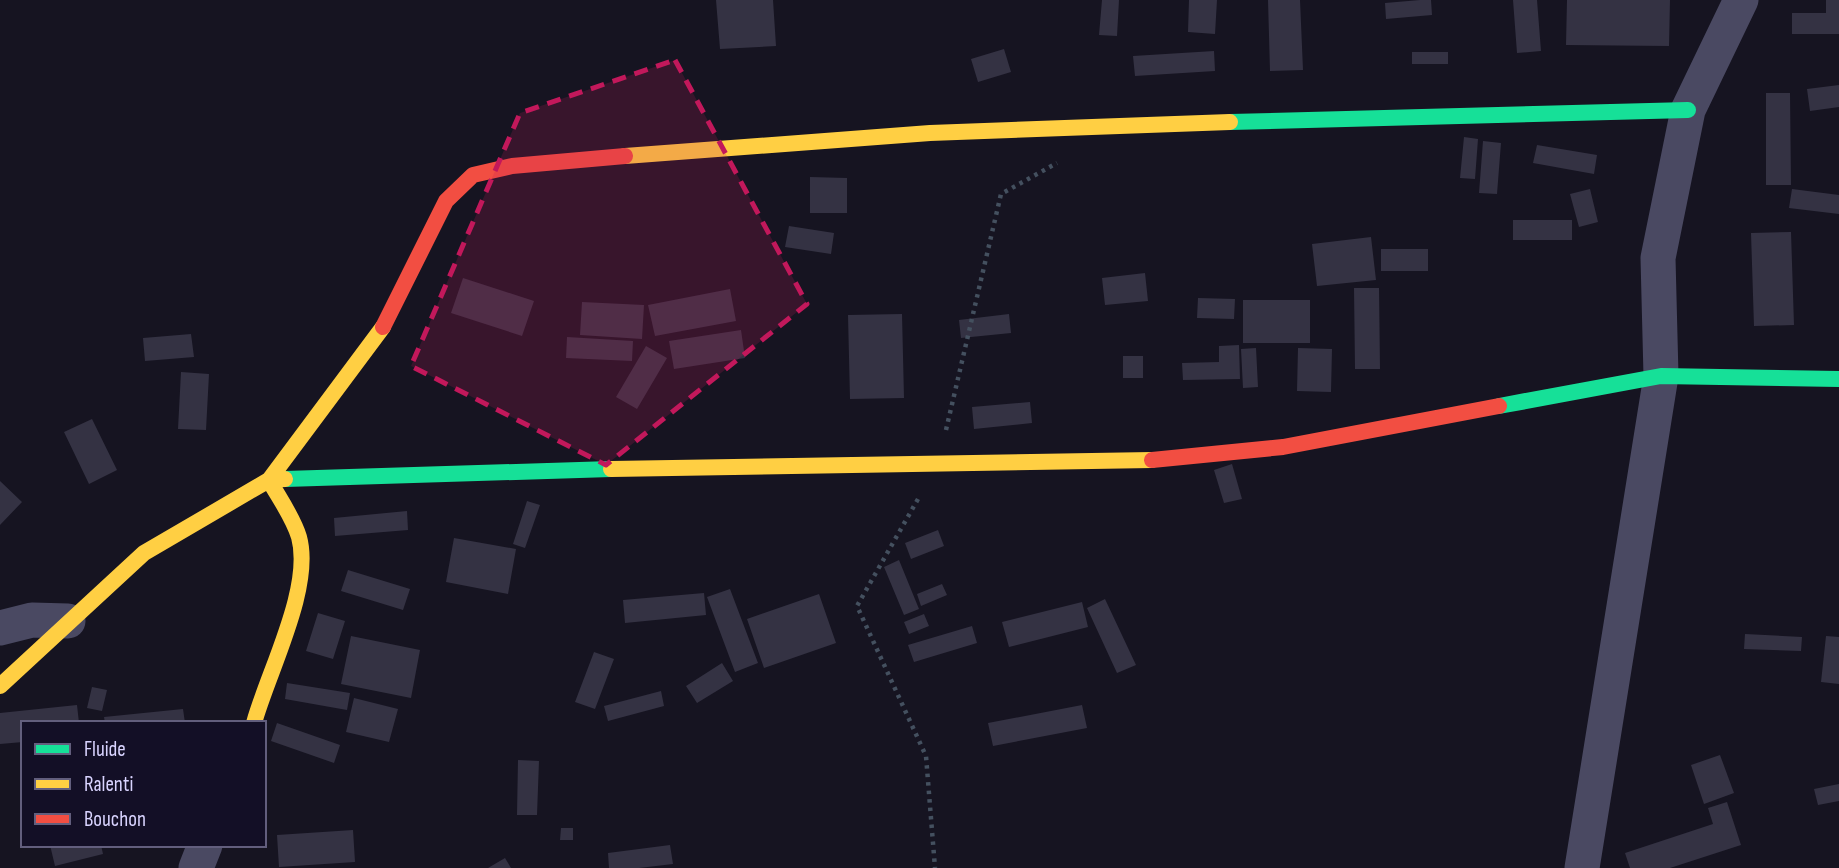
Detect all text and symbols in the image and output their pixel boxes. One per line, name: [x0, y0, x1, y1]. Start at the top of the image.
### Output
legend: [21, 721, 266, 847]
text: Fluide: [84, 737, 126, 762]
text: Ralenti: [84, 772, 133, 797]
text: Bouchon: [84, 807, 146, 832]

